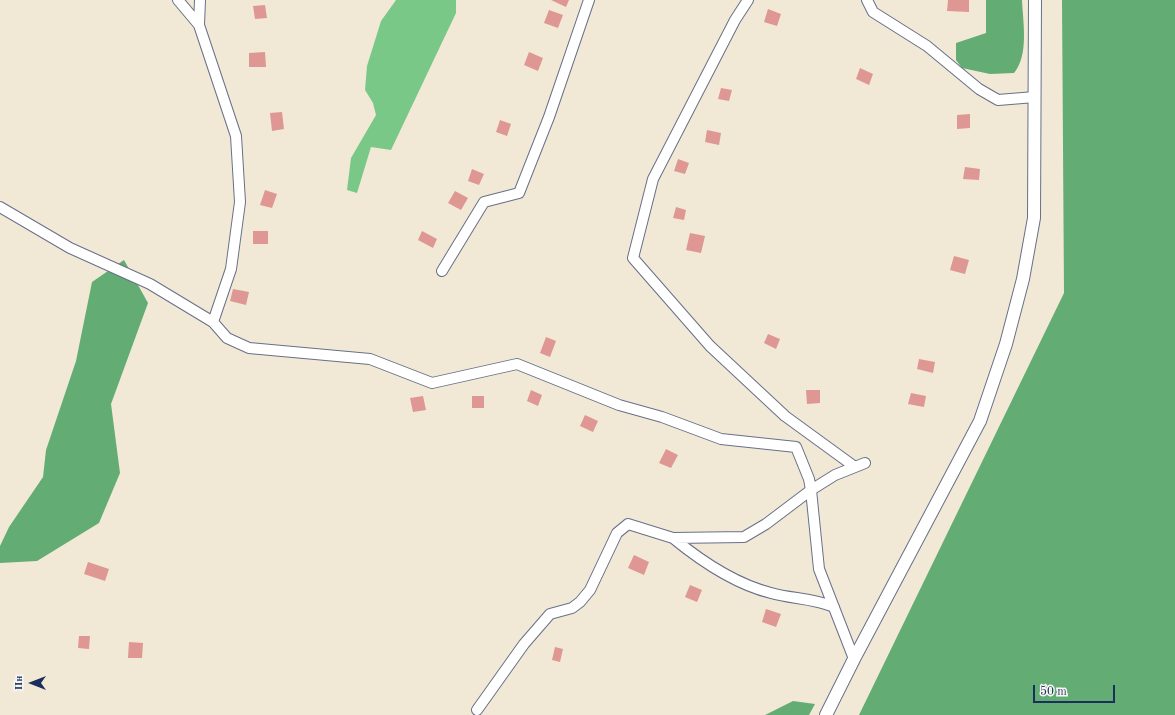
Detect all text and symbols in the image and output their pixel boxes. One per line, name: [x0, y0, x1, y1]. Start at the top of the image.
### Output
north arrow: [12, 663, 52, 703]
text: Пн: [14, 675, 25, 691]
scale bar: [1035, 677, 1117, 703]
text: 50 m: [1040, 686, 1067, 698]

